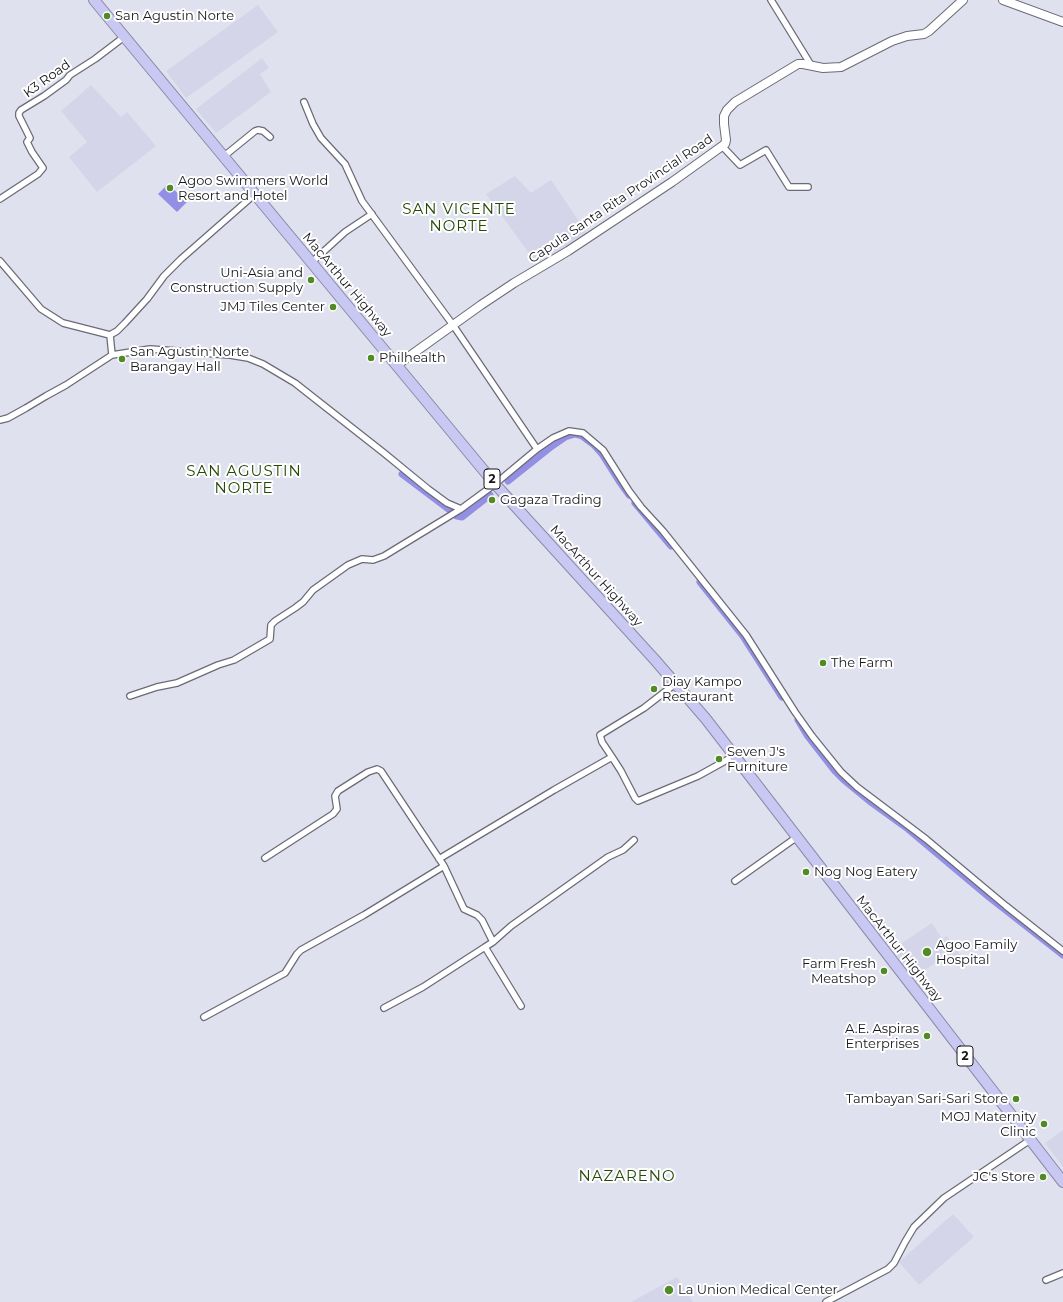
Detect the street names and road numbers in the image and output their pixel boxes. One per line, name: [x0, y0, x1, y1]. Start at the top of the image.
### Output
street label: K3 Road: [21, 57, 73, 101]
street label: Capula Santa Rita Provincial Road: [526, 131, 716, 267]
street label: MacArthur Highway: [299, 230, 395, 340]
road number: 2: [484, 469, 500, 489]
street label: MacArthur Highway: [546, 522, 646, 630]
street label: MacArthur Highway: [853, 893, 945, 1005]
road number: 2: [957, 1046, 973, 1066]

